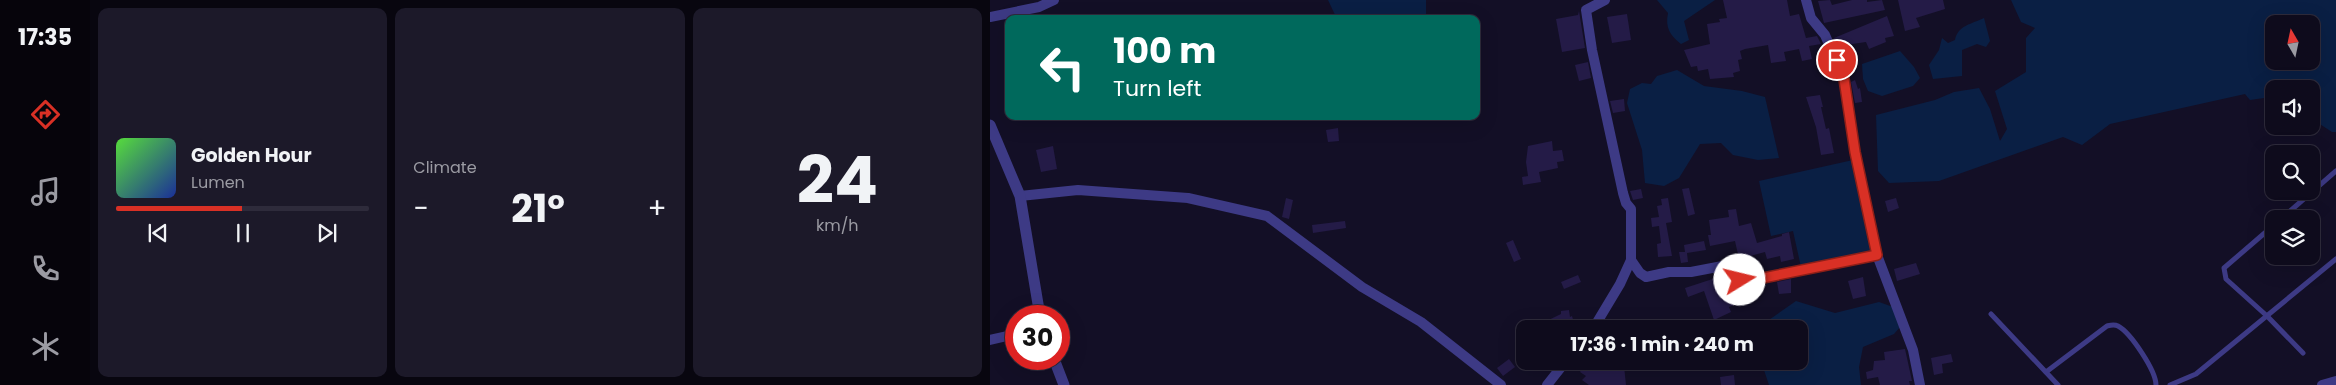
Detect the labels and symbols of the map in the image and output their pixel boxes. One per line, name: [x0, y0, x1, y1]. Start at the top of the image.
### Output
north arrow: [2265, 15, 2320, 70]
pin: [1816, 39, 1858, 81]
position arrow: [1713, 253, 1765, 305]
speed limit sign: 30: [1005, 305, 1070, 370]

